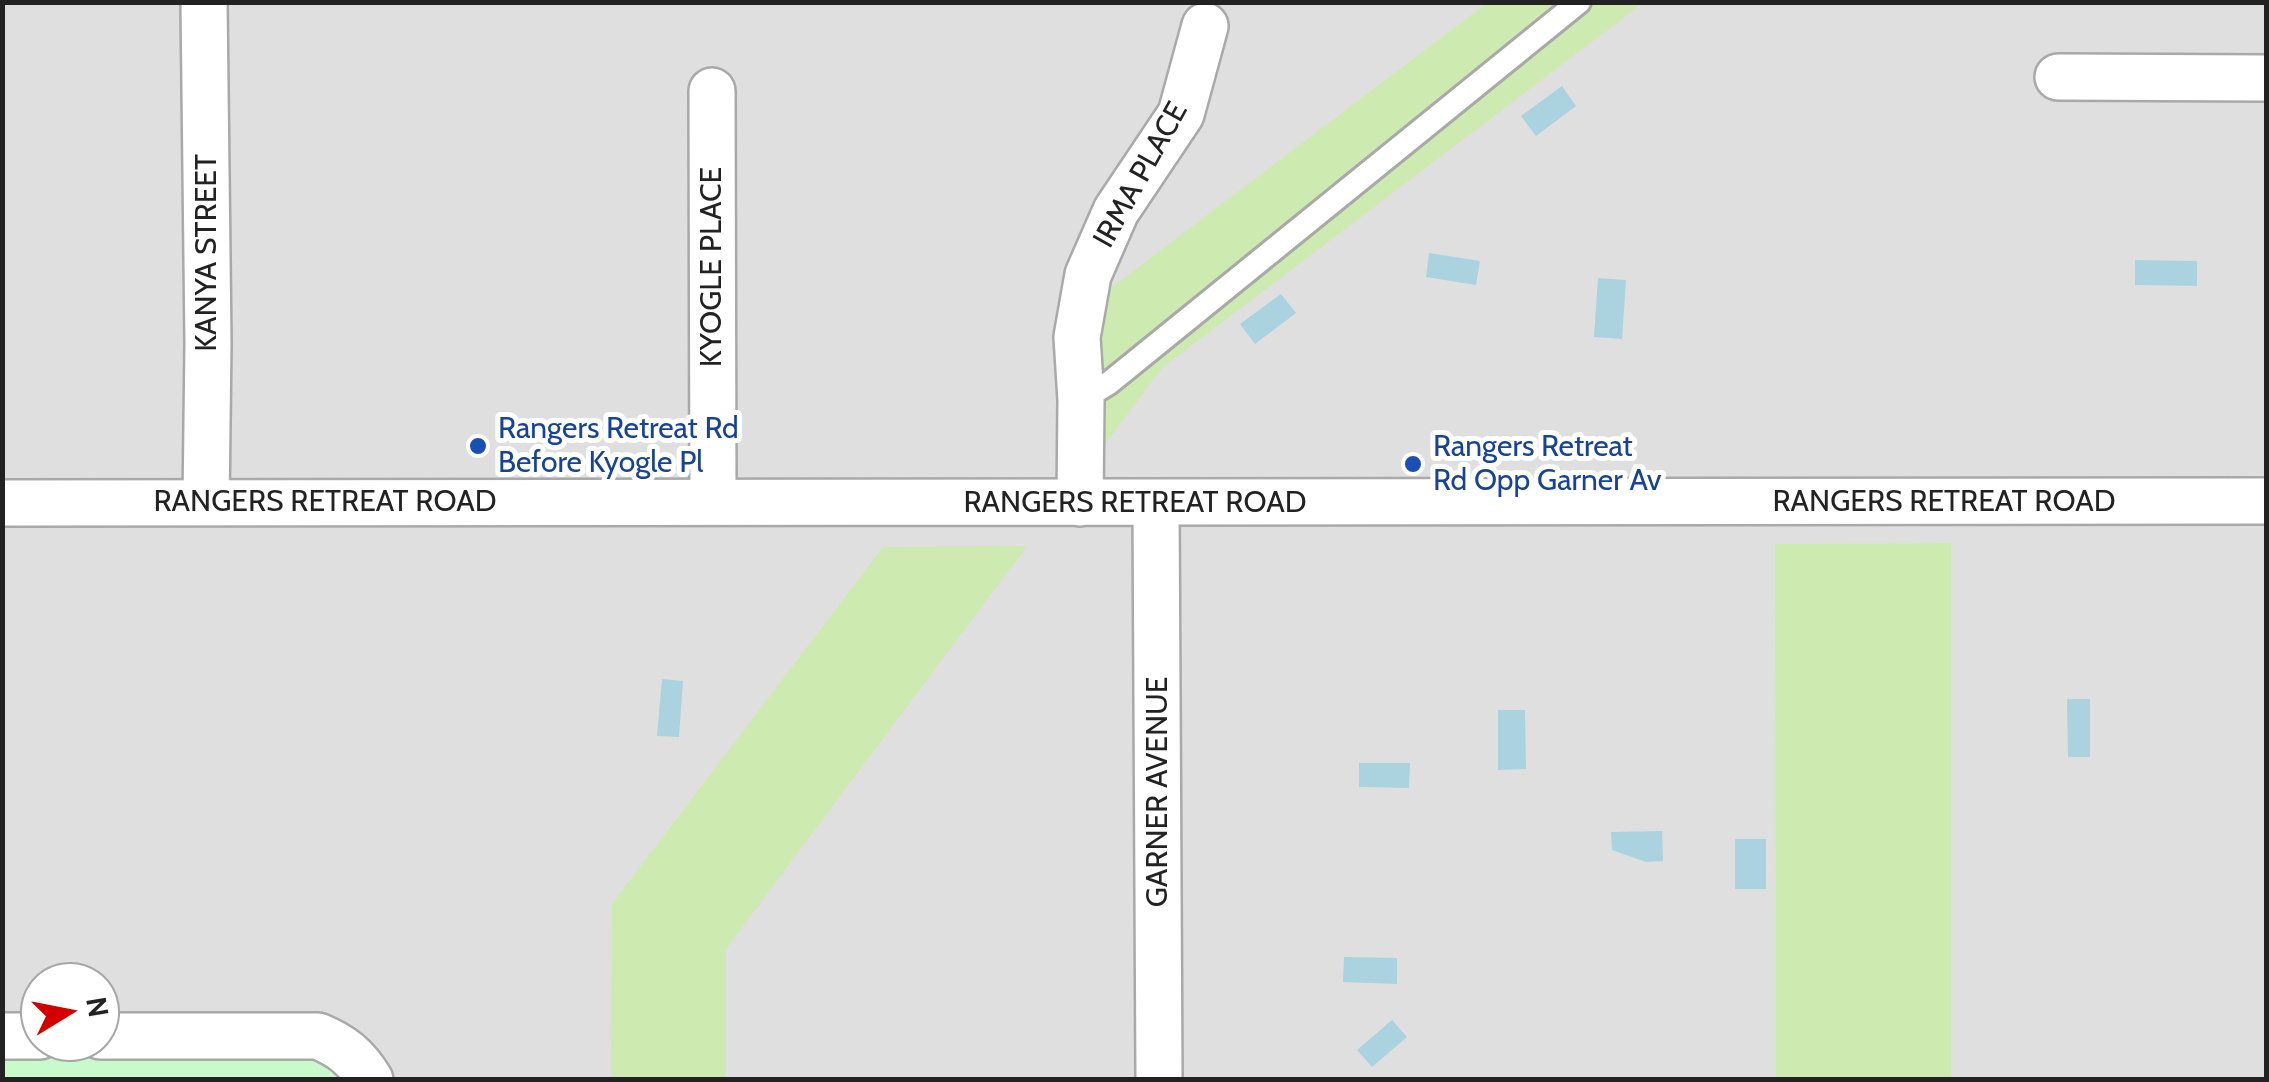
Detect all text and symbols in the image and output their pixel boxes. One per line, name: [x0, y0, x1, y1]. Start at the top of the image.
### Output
street label: IRMA PLACE: [1086, 96, 1196, 254]
street label: KANYA STREET: [189, 154, 225, 352]
street label: KYOGLE PLACE: [694, 167, 730, 367]
place label: Rangers Retreat Rd Before Kyogle Pl: [498, 411, 739, 482]
place label: Rangers Retreat Rd Opp Garner Av: [1433, 429, 1662, 500]
marker: Rangers Retreat Rd Before Kyogle Pl: [467, 435, 489, 457]
marker: Rangers Retreat Rd Opp Garner Av: [1402, 453, 1424, 475]
street label: RANGERS RETREAT ROAD: [154, 484, 496, 520]
street label: RANGERS RETREAT ROAD: [1773, 484, 2115, 520]
street label: RANGERS RETREAT ROAD: [964, 485, 1306, 521]
street label: GARNER AVENUE: [1140, 677, 1176, 907]
north arrow: [20, 962, 120, 1062]
text: N: [79, 994, 116, 1020]

